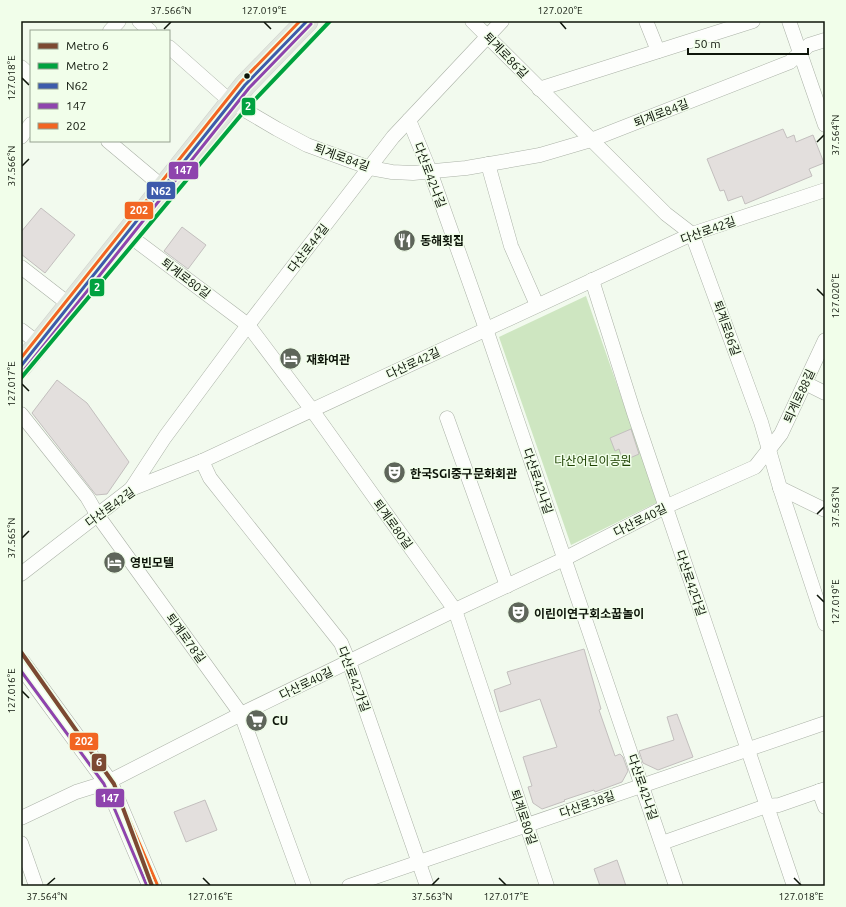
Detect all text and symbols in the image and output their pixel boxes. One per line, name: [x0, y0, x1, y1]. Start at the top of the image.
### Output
text: 37.566°N: [150, 5, 192, 16]
text: 127.019°E: [241, 5, 287, 16]
text: 127.020°E: [537, 5, 583, 16]
legend: [30, 30, 170, 142]
street label: 퇴계로86길: [481, 30, 531, 80]
scale bar: [688, 30, 808, 56]
text: 50 m: [694, 37, 721, 50]
text: Metro 6: [66, 39, 109, 52]
text: 127.018°E: [6, 55, 17, 101]
text: Metro 2: [66, 59, 109, 72]
unlabelled marker: [242, 71, 252, 81]
text: N62: [66, 79, 88, 92]
line badge: 2: [241, 97, 256, 116]
street label: 퇴계로84길: [632, 97, 690, 129]
text: 147: [66, 99, 86, 112]
text: 2: [245, 100, 251, 112]
text: 37.564°N: [830, 114, 841, 156]
text: 202: [66, 119, 86, 132]
street label: 퇴계로84길: [313, 141, 371, 173]
street label: 다산로42나길: [412, 141, 448, 209]
text: 37.566°N: [6, 145, 17, 187]
line badge: 147: [168, 161, 199, 180]
text: 147: [174, 164, 192, 176]
line badge: N62: [146, 181, 176, 200]
text: N62: [151, 185, 171, 197]
line badge: 202: [124, 201, 154, 220]
text: 202: [130, 204, 148, 216]
street label: 다산로42길: [679, 214, 737, 246]
street label: 다산로44길: [285, 221, 331, 275]
restaurant icon: 동해횟집: [392, 227, 418, 253]
place label: 동해횟집: [420, 234, 464, 247]
street label: 퇴계로80길: [159, 255, 213, 301]
text: 127.020°E: [830, 273, 841, 319]
line badge: 2: [89, 278, 105, 297]
text: 2: [94, 281, 100, 293]
street label: 퇴계로86길: [711, 299, 743, 357]
street label: 다산로42길: [384, 345, 442, 381]
hotel icon: 재화여관: [277, 346, 303, 372]
place label: 재화여관: [306, 353, 350, 366]
text: 127.017°E: [6, 361, 17, 407]
street label: 퇴계로88길: [781, 367, 817, 425]
street label: 다산로42나길: [521, 446, 555, 516]
park label: 다산어린이공원: [554, 454, 632, 467]
theatre icon: 한국SGI중구문화회관: [381, 460, 407, 486]
place label: 한국SGI중구문화회관: [410, 467, 517, 480]
street label: 다산로42길: [83, 485, 137, 529]
text: 37.563°N: [830, 486, 841, 528]
street label: 퇴계로80길: [371, 497, 415, 551]
street label: 다산로40길: [611, 501, 669, 539]
text: 37.565°N: [6, 517, 17, 559]
street label: 다산로42다길: [674, 548, 708, 618]
hotel icon: 영빈모텔: [101, 549, 127, 575]
place label: 영빈모텔: [130, 556, 174, 569]
text: 127.019°E: [830, 579, 841, 625]
theatre icon: 이린이연구회소꿉놀이: [505, 600, 531, 626]
place label: 이린이연구회소꿉놀이: [534, 607, 644, 620]
street label: 퇴계로78길: [164, 611, 208, 665]
street label: 다산로42가길: [336, 645, 372, 713]
street label: 다산로40길: [277, 665, 335, 701]
text: 127.016°E: [6, 668, 17, 714]
supermarket icon: CU: [244, 707, 270, 733]
place label: CU: [272, 714, 288, 727]
line badge: 202: [69, 732, 99, 751]
text: 202: [75, 735, 93, 747]
street label: 다산로42나길: [626, 752, 660, 822]
line badge: 6: [91, 753, 107, 772]
text: 6: [96, 756, 102, 768]
line badge: 147: [95, 788, 125, 808]
street label: 퇴계로80길: [508, 788, 540, 846]
street label: 다산로38길: [558, 788, 616, 820]
text: 147: [101, 792, 119, 804]
text: 37.564°N: [26, 891, 68, 902]
text: 127.016°E: [187, 891, 233, 902]
text: 37.563°N: [411, 891, 453, 902]
text: 127.017°E: [483, 891, 529, 902]
text: 127.018°E: [778, 891, 824, 902]

